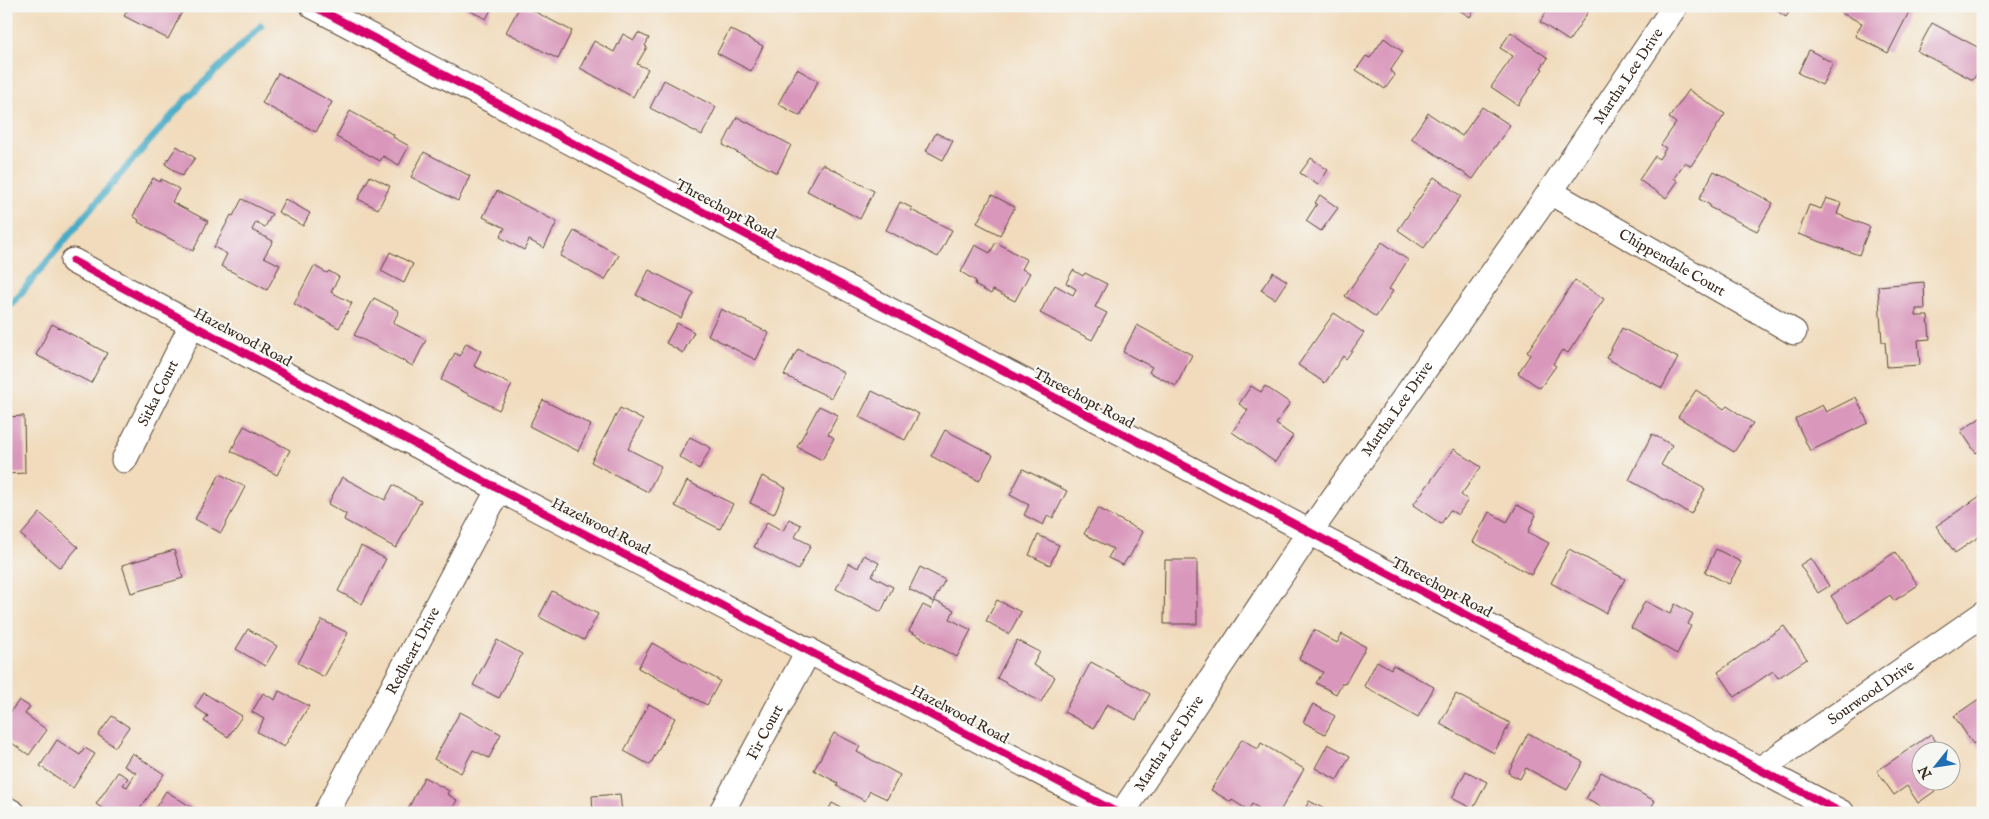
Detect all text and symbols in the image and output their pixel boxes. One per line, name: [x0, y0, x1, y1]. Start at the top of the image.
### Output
street label: Martha Lee Drive: [1589, 25, 1667, 128]
street label: Threechopt Road: [672, 175, 780, 244]
street label: Chippendale Court: [1615, 225, 1729, 301]
street label: Hazelwood Road: [191, 304, 296, 372]
street label: Sitka Court: [134, 357, 183, 430]
street label: Martha Lee Drive: [1357, 358, 1437, 460]
street label: Threechopt Road: [1030, 364, 1138, 433]
street label: Hazelwood Road: [548, 493, 654, 560]
street label: Threechopt Road: [1388, 553, 1496, 622]
street label: Redheart Drive: [382, 604, 444, 698]
street label: Sourwood Drive: [1824, 656, 1918, 729]
street label: Hazelwood Road: [908, 681, 1013, 749]
street label: Martha Lee Drive: [1130, 692, 1208, 795]
street label: Fir Court: [743, 702, 788, 763]
north arrow: [1912, 742, 1962, 792]
text: N: [1915, 762, 1937, 783]

